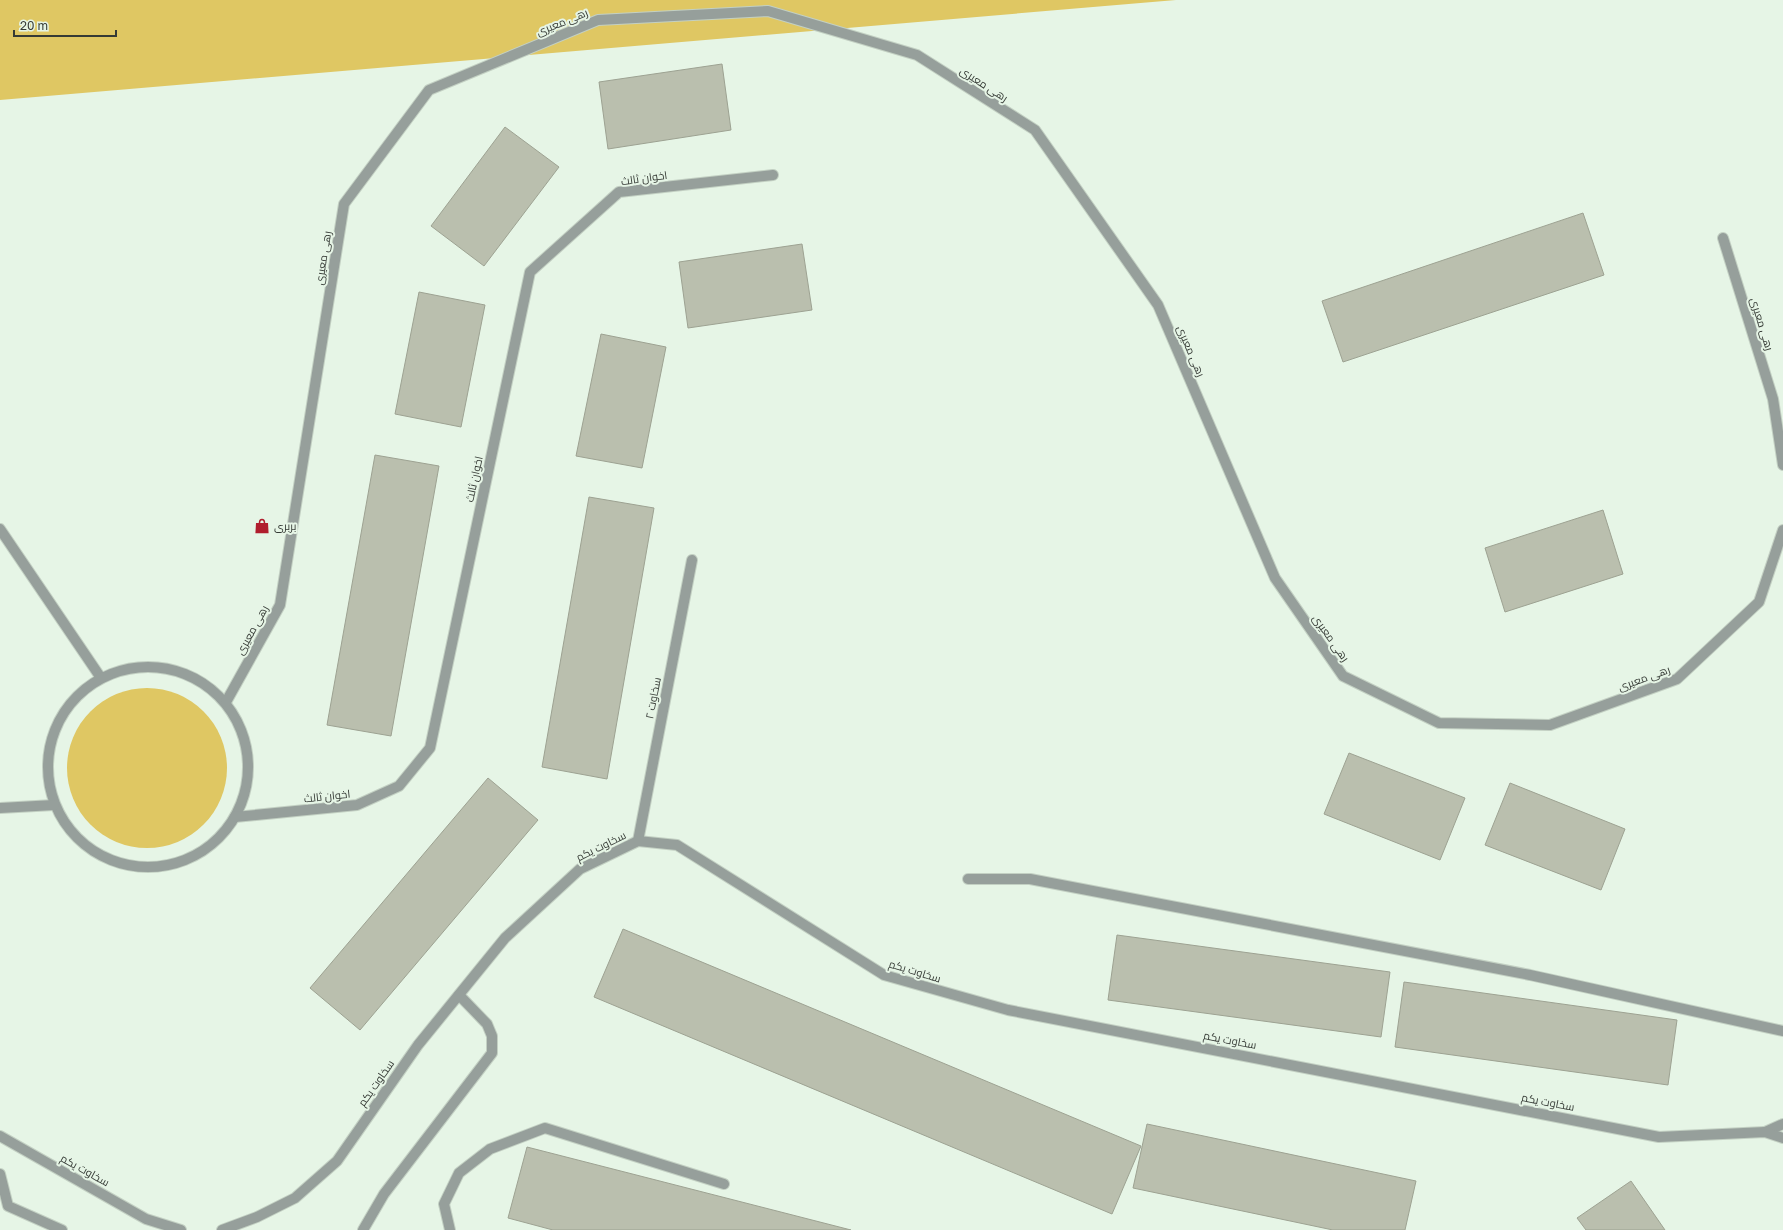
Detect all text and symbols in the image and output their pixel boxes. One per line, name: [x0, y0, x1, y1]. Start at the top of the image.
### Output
street label: رهی معیری: [534, 5, 590, 39]
scale bar: [14, 12, 116, 38]
text: 20 m: [20, 18, 48, 33]
street label: رهی معیری: [957, 63, 1011, 105]
street label: اخوان ثالث: [620, 168, 668, 188]
street label: رهی معیری: [312, 230, 334, 286]
street label: رهی معیری: [1747, 296, 1777, 352]
street label: رهی معیری: [1174, 323, 1208, 379]
street label: اخوان ثالث: [462, 455, 486, 503]
shop icon: بربری: [253, 517, 271, 535]
place label: بربری: [274, 519, 296, 533]
street label: رهی معیری: [233, 603, 271, 657]
street label: رهی معیری: [1310, 612, 1352, 664]
street label: رهی معیری: [1616, 662, 1672, 694]
street label: سخاوت ۲: [642, 676, 664, 720]
street label: اخوان ثالث: [303, 787, 351, 805]
street label: سخاوت یکم: [574, 828, 629, 865]
street label: سخاوت یکم: [887, 956, 943, 987]
street label: سخاوت یکم: [1202, 1028, 1258, 1053]
street label: سخاوت یکم: [355, 1057, 398, 1110]
street label: سخاوت یکم: [1520, 1090, 1576, 1115]
street label: سخاوت یکم: [58, 1151, 112, 1190]

